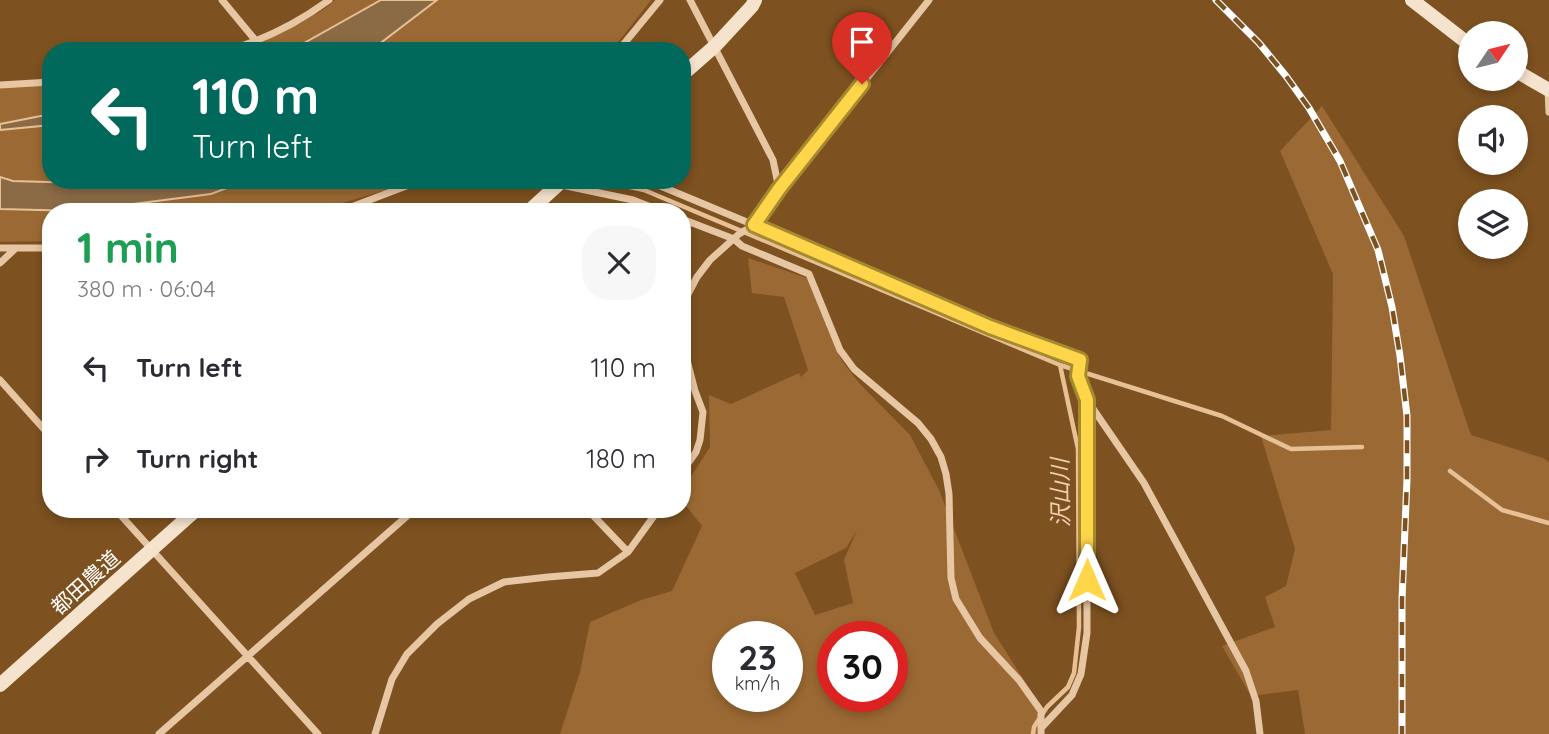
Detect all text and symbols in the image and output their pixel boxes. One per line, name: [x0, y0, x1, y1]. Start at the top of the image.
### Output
pin: [832, 12.0, 892, 84]
north arrow: [1458, 21, 1528, 91]
map controls: [1458, 21, 1528, 259]
icon: arrive: [843, 23, 881, 61]
text: 110 m: [192, 65, 319, 126]
icon: left: [77, 70, 168, 161]
button: sound: [1458, 105, 1528, 175]
text: Turn left: [192, 126, 313, 166]
button: layers: [1458, 189, 1528, 259]
text: 1 min: [77, 221, 179, 274]
button: close: [582, 226, 656, 300]
text: 380 m · 06:04: [77, 274, 216, 303]
icon: left: [77, 349, 115, 387]
text: Turn left: [136, 351, 243, 384]
text: 110 m: [590, 351, 656, 384]
icon: right: [77, 440, 115, 478]
text: Turn right: [136, 442, 258, 475]
text: 180 m: [586, 442, 656, 475]
water label: 沢山川: [1045, 455, 1075, 528]
position arrow: [1050, 543, 1124, 617]
street label: 都田農道: [45, 544, 125, 620]
speed limit sign: 30: [817, 621, 908, 712]
text: 23: [738, 635, 777, 679]
text: km/h: [735, 672, 780, 695]

